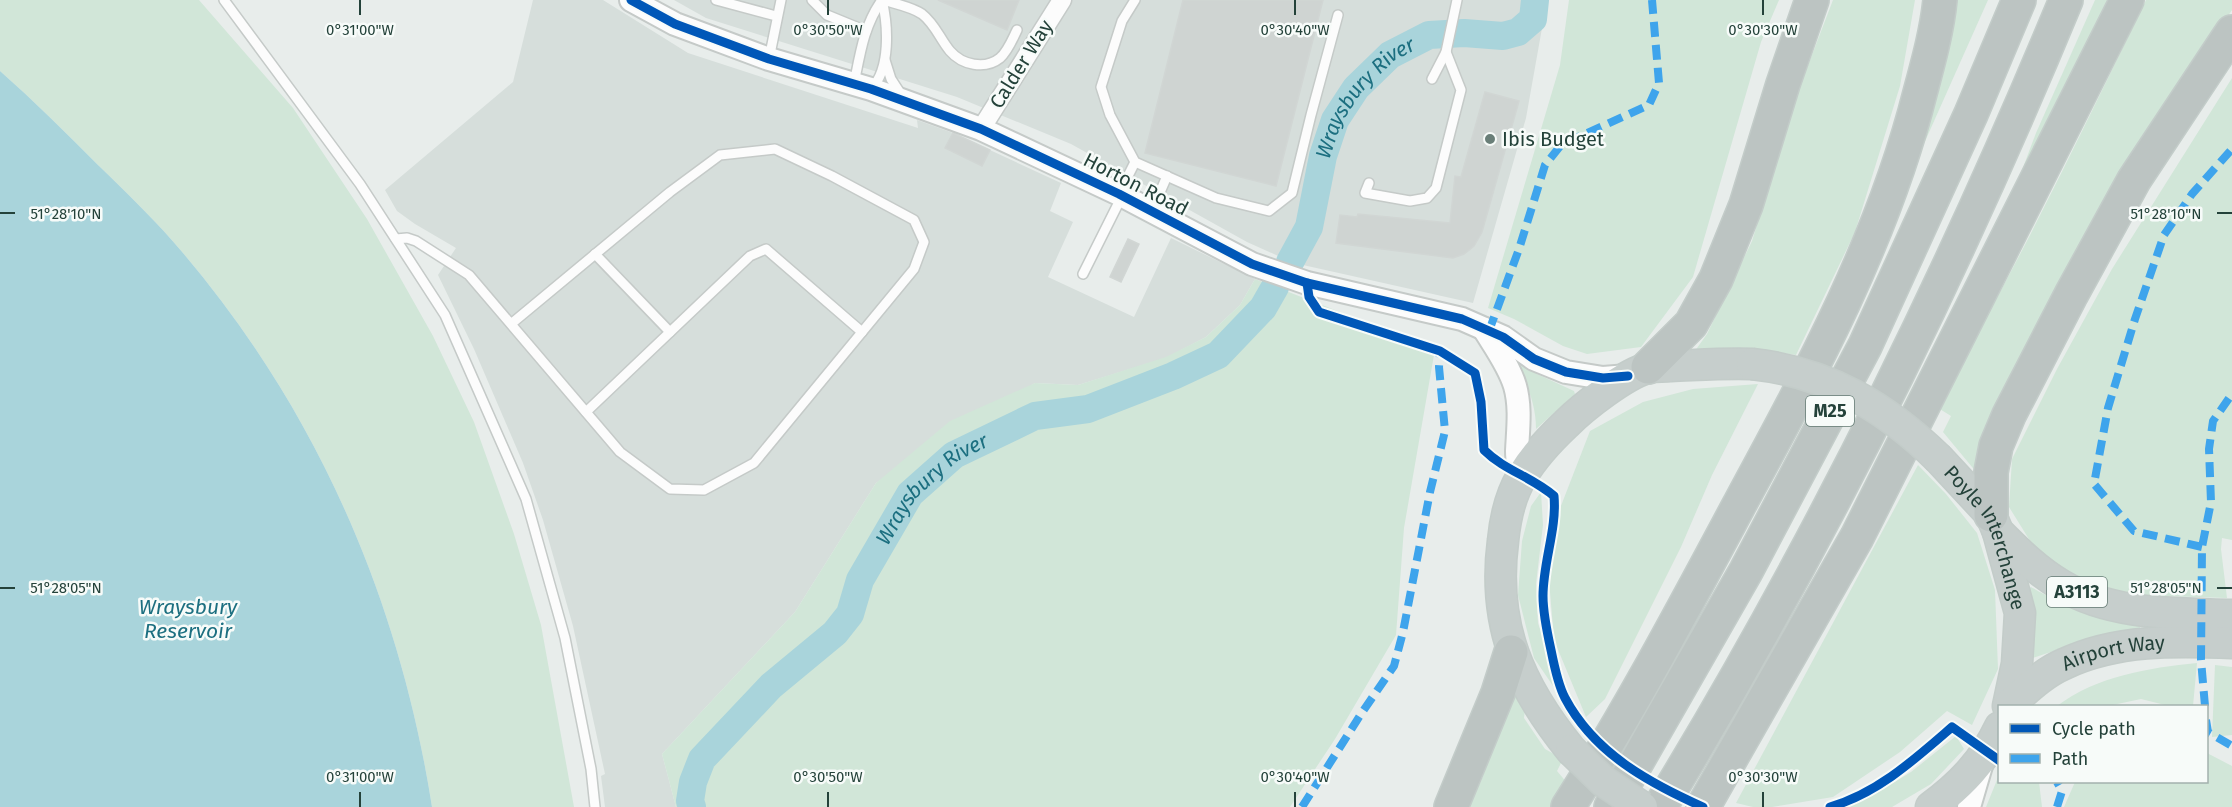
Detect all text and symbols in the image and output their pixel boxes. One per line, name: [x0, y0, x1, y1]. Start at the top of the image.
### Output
street label: Calder Way: [984, 15, 1058, 113]
text: 0°31'00"W: [326, 21, 395, 39]
text: 0°30'50"W: [793, 21, 863, 39]
text: 0°30'40"W: [1260, 21, 1330, 39]
text: 0°30'30"W: [1728, 21, 1798, 39]
water label: Wraysbury River: [1310, 31, 1420, 162]
place label: Ibis Budget: [1502, 127, 1605, 151]
marker: Ibis Budget: [1483, 132, 1497, 146]
street label: Horton Road: [1079, 147, 1193, 221]
text: 51°28'10"N: [31, 205, 101, 223]
text: 51°28'10"N: [2131, 205, 2201, 223]
road number: M25: [1806, 396, 1854, 426]
water label: Wraysbury River: [870, 427, 993, 550]
street label: Poyle Interchange: [1939, 460, 2031, 613]
road number: A3113: [2047, 577, 2107, 607]
text: 51°28'05"N: [30, 579, 102, 597]
text: 51°28'05"N: [2130, 579, 2202, 597]
water label: Wraysbury Reservoir: [139, 594, 238, 644]
street label: Airport Way: [2058, 630, 2165, 675]
legend: [1998, 705, 2208, 783]
text: Cycle path: [2052, 718, 2136, 740]
text: Path: [2052, 748, 2088, 770]
text: 0°31'00"W: [326, 768, 395, 786]
text: 0°30'50"W: [793, 768, 863, 786]
text: 0°30'40"W: [1260, 768, 1330, 786]
text: 0°30'30"W: [1728, 768, 1798, 786]

